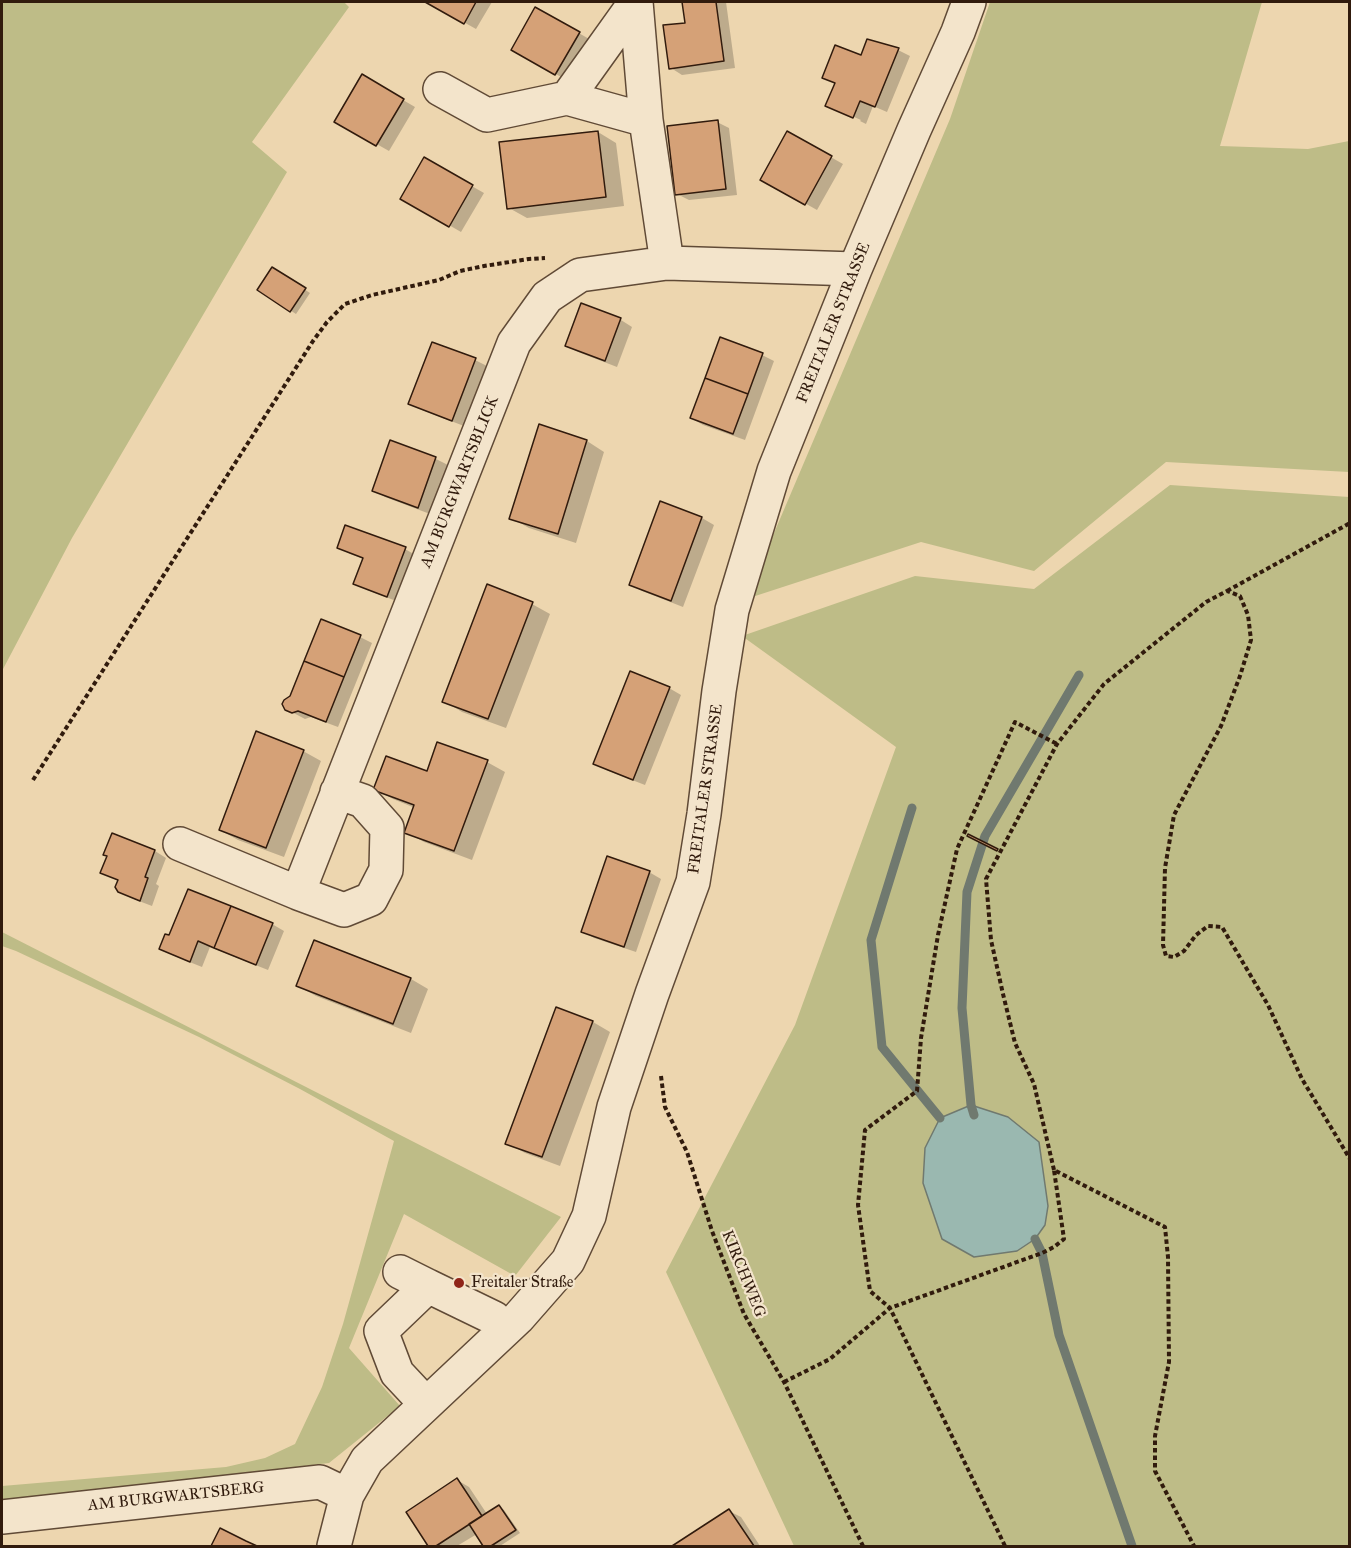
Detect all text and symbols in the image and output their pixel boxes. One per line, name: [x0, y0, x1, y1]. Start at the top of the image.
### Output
street label: FREITALER STRASSE: [793, 240, 875, 406]
street label: AM BURGWARTSBLICK: [417, 393, 503, 571]
street label: FREITALER STRASSE: [685, 703, 727, 875]
street label: KIRCHWEG: [717, 1228, 769, 1320]
place label: Freitaler Straße: [471, 1273, 573, 1293]
marker: Freitaler Straße: [452, 1276, 466, 1290]
street label: AM BURGWARTSBERG: [87, 1478, 265, 1516]

